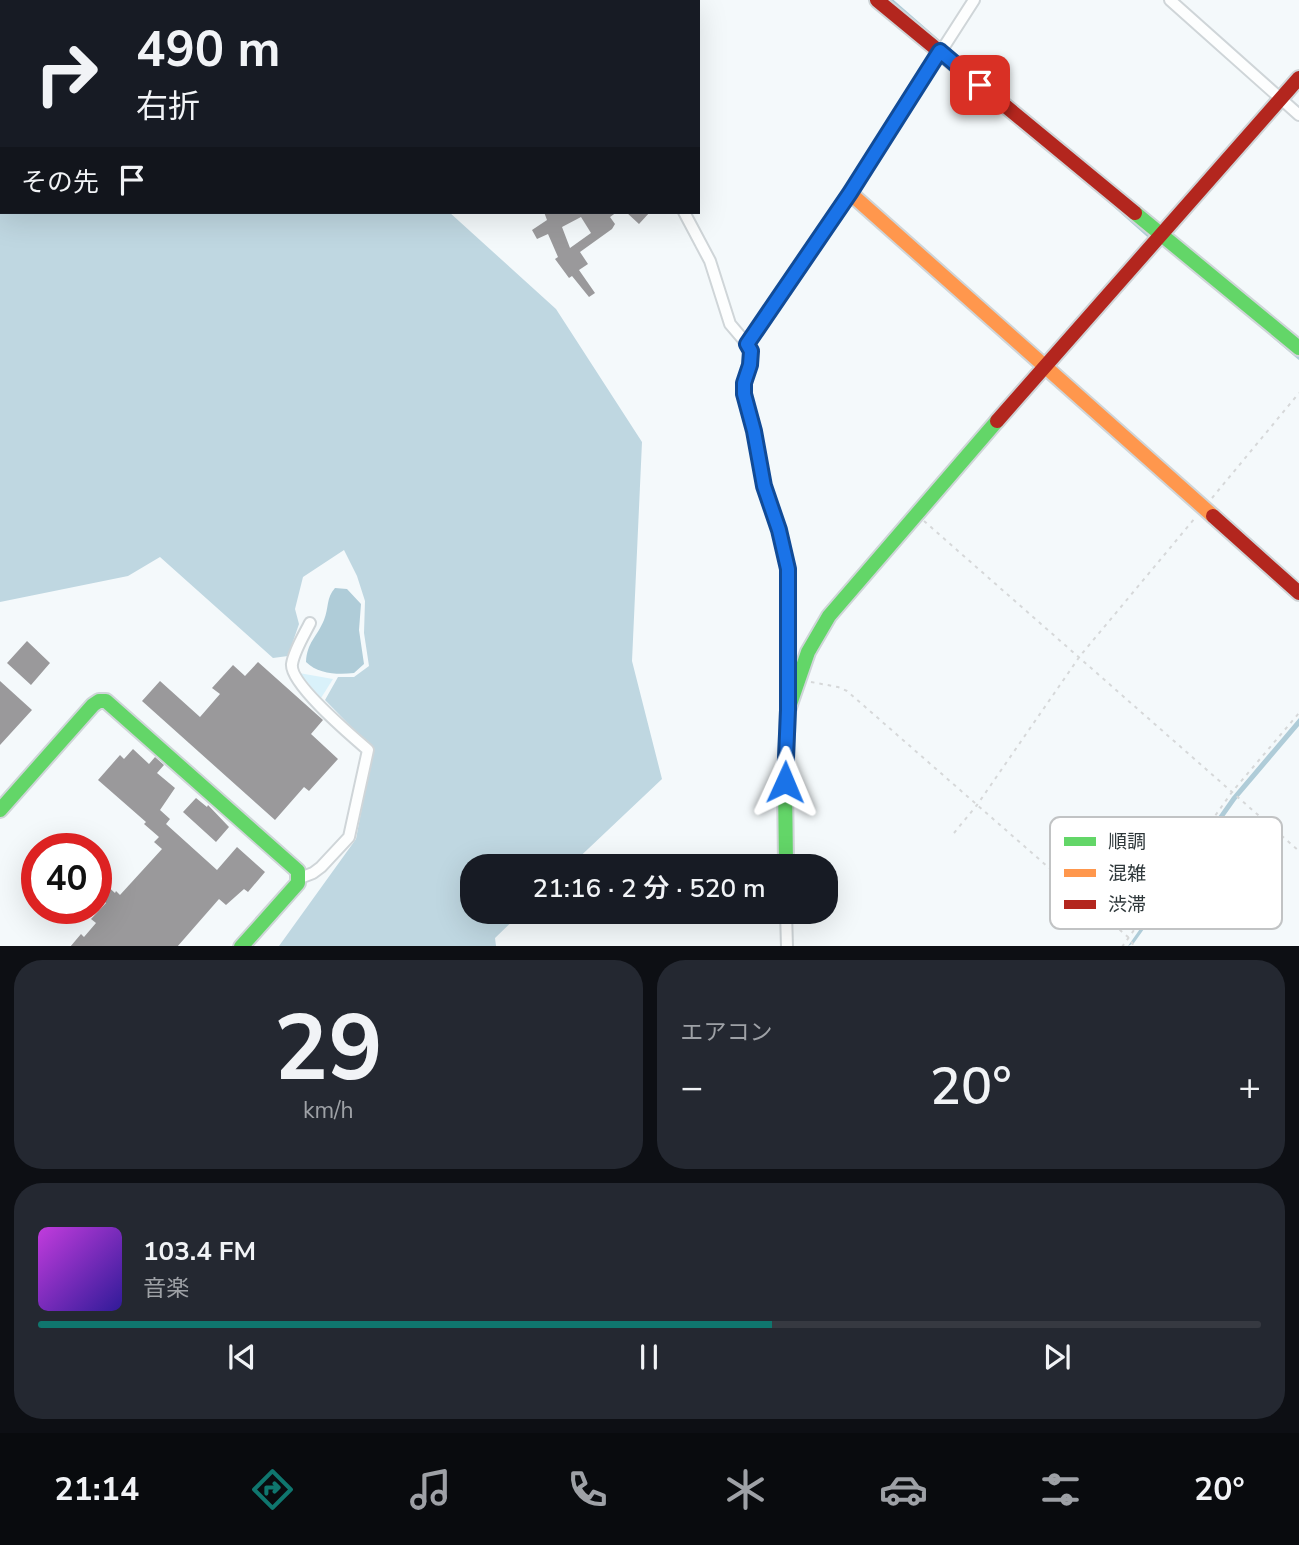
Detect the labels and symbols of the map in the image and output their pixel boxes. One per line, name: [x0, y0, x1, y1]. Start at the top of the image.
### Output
pin: [950, 55, 1010, 115]
position arrow: [748, 745, 822, 819]
legend: [1050, 817, 1282, 929]
text: 順調: [1108, 829, 1146, 855]
speed limit sign: 40: [21, 833, 112, 924]
text: 混雑: [1108, 861, 1146, 887]
text: 渋滞: [1108, 892, 1146, 918]

